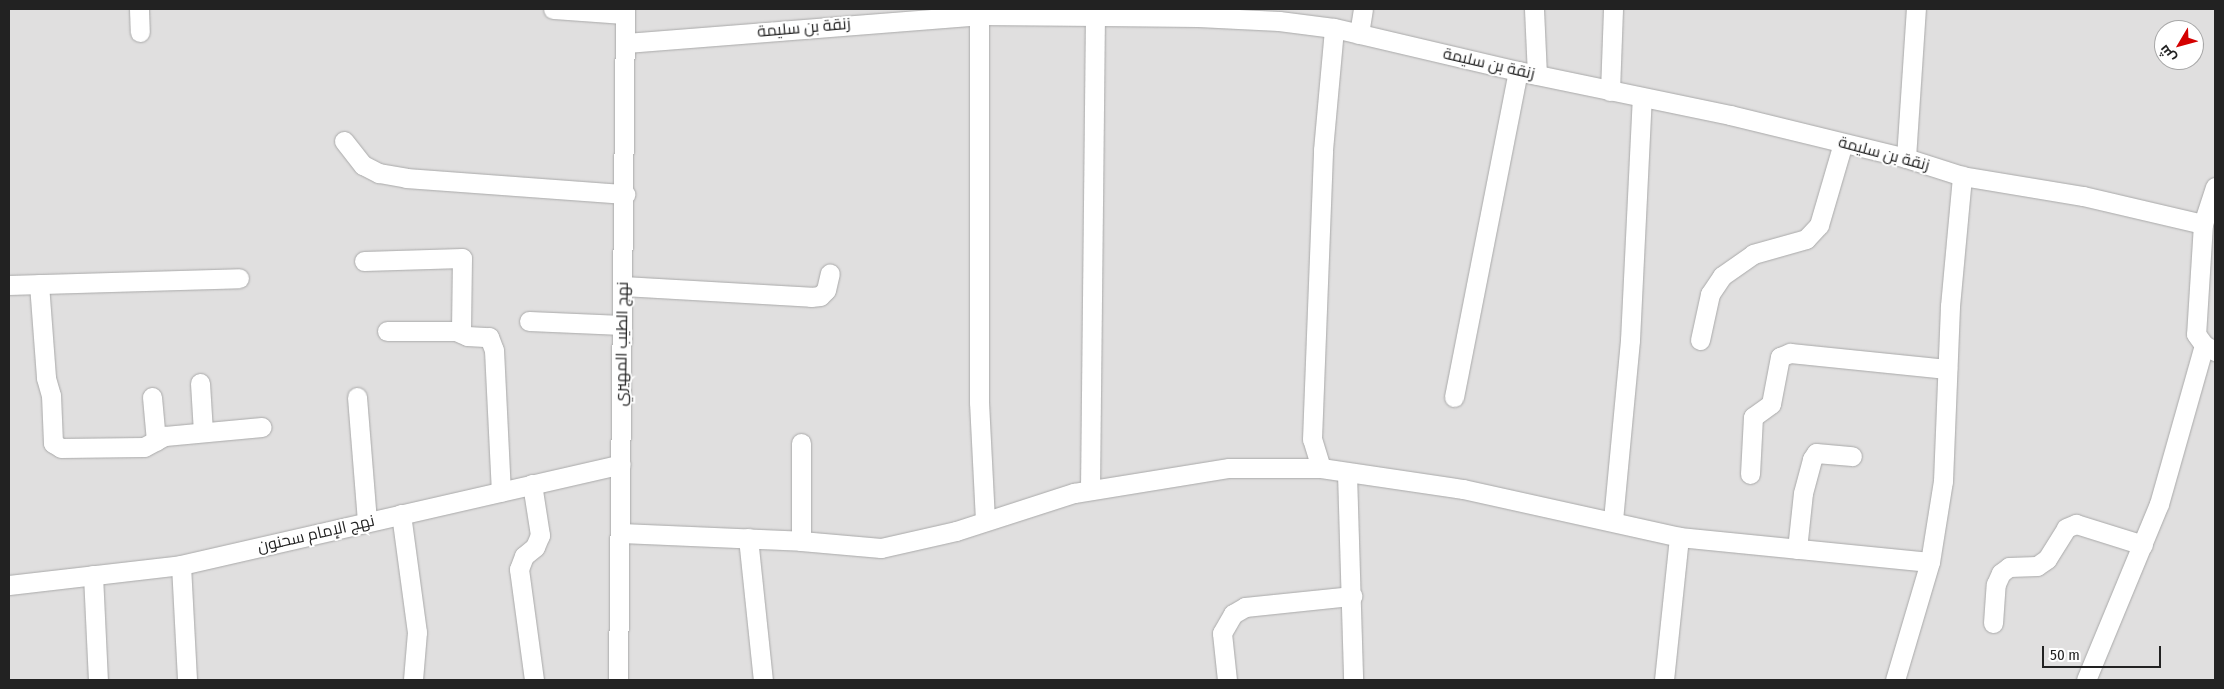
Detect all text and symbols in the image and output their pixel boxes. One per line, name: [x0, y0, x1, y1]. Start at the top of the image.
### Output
street label: زنقة بن سليمة: [756, 14, 852, 42]
north arrow: [2154, 20, 2204, 70]
text: ش: [2155, 41, 2180, 66]
street label: زنقة بن سليمة: [1441, 44, 1537, 84]
street label: زنقة بن سليمة: [1836, 133, 1932, 175]
street label: نهج الطيب المهيري: [611, 281, 633, 407]
street label: نهج الإمام سحنون: [256, 511, 376, 557]
scale bar: [2044, 636, 2163, 668]
text: 50 m: [2050, 646, 2080, 664]

